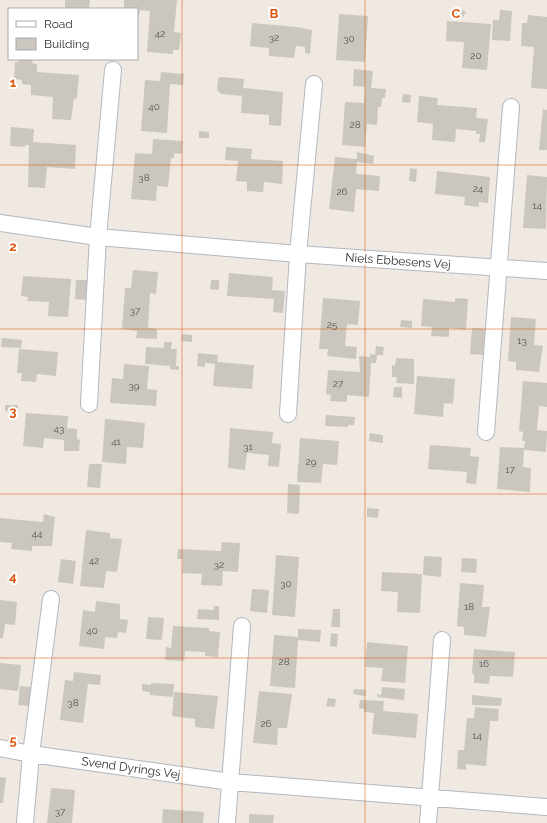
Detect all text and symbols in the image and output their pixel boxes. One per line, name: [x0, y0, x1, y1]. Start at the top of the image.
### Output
text: B: [270, 6, 279, 21]
text: C: [452, 6, 461, 21]
legend: [8, 8, 138, 60]
text: Road: [44, 17, 73, 31]
house number: 42: [155, 28, 165, 39]
house number: 32: [269, 32, 279, 43]
house number: 30: [343, 33, 355, 44]
text: Building: [44, 37, 90, 51]
house number: 20: [470, 50, 482, 61]
text: 1: [10, 75, 17, 90]
house number: 40: [148, 101, 160, 112]
house number: 28: [349, 119, 361, 130]
house number: 38: [138, 172, 150, 183]
house number: 24: [473, 183, 484, 194]
house number: 26: [336, 186, 348, 197]
house number: 14: [532, 200, 542, 211]
text: 2: [9, 239, 17, 254]
street label: Niels Ebbesens Vej: [345, 250, 451, 272]
house number: 37: [130, 305, 141, 316]
house number: 25: [327, 319, 338, 330]
house number: 13: [517, 335, 527, 346]
house number: 27: [333, 378, 344, 389]
house number: 39: [128, 380, 140, 391]
text: 3: [9, 404, 17, 419]
house number: 43: [54, 423, 64, 434]
house number: 41: [111, 436, 122, 447]
house number: 31: [243, 441, 254, 452]
house number: 29: [305, 456, 317, 467]
house number: 17: [505, 464, 515, 475]
house number: 44: [32, 528, 43, 539]
house number: 42: [89, 555, 99, 566]
house number: 32: [214, 559, 224, 570]
text: 4: [9, 569, 17, 584]
house number: 30: [280, 578, 292, 589]
house number: 18: [464, 601, 474, 612]
house number: 40: [86, 625, 98, 636]
house number: 28: [278, 656, 290, 667]
house number: 16: [479, 658, 489, 669]
house number: 38: [67, 697, 79, 708]
house number: 26: [260, 718, 272, 729]
house number: 14: [472, 730, 482, 741]
text: 5: [9, 733, 17, 748]
street label: Svend Dyrings Vej: [81, 754, 181, 782]
house number: 37: [55, 806, 66, 817]

